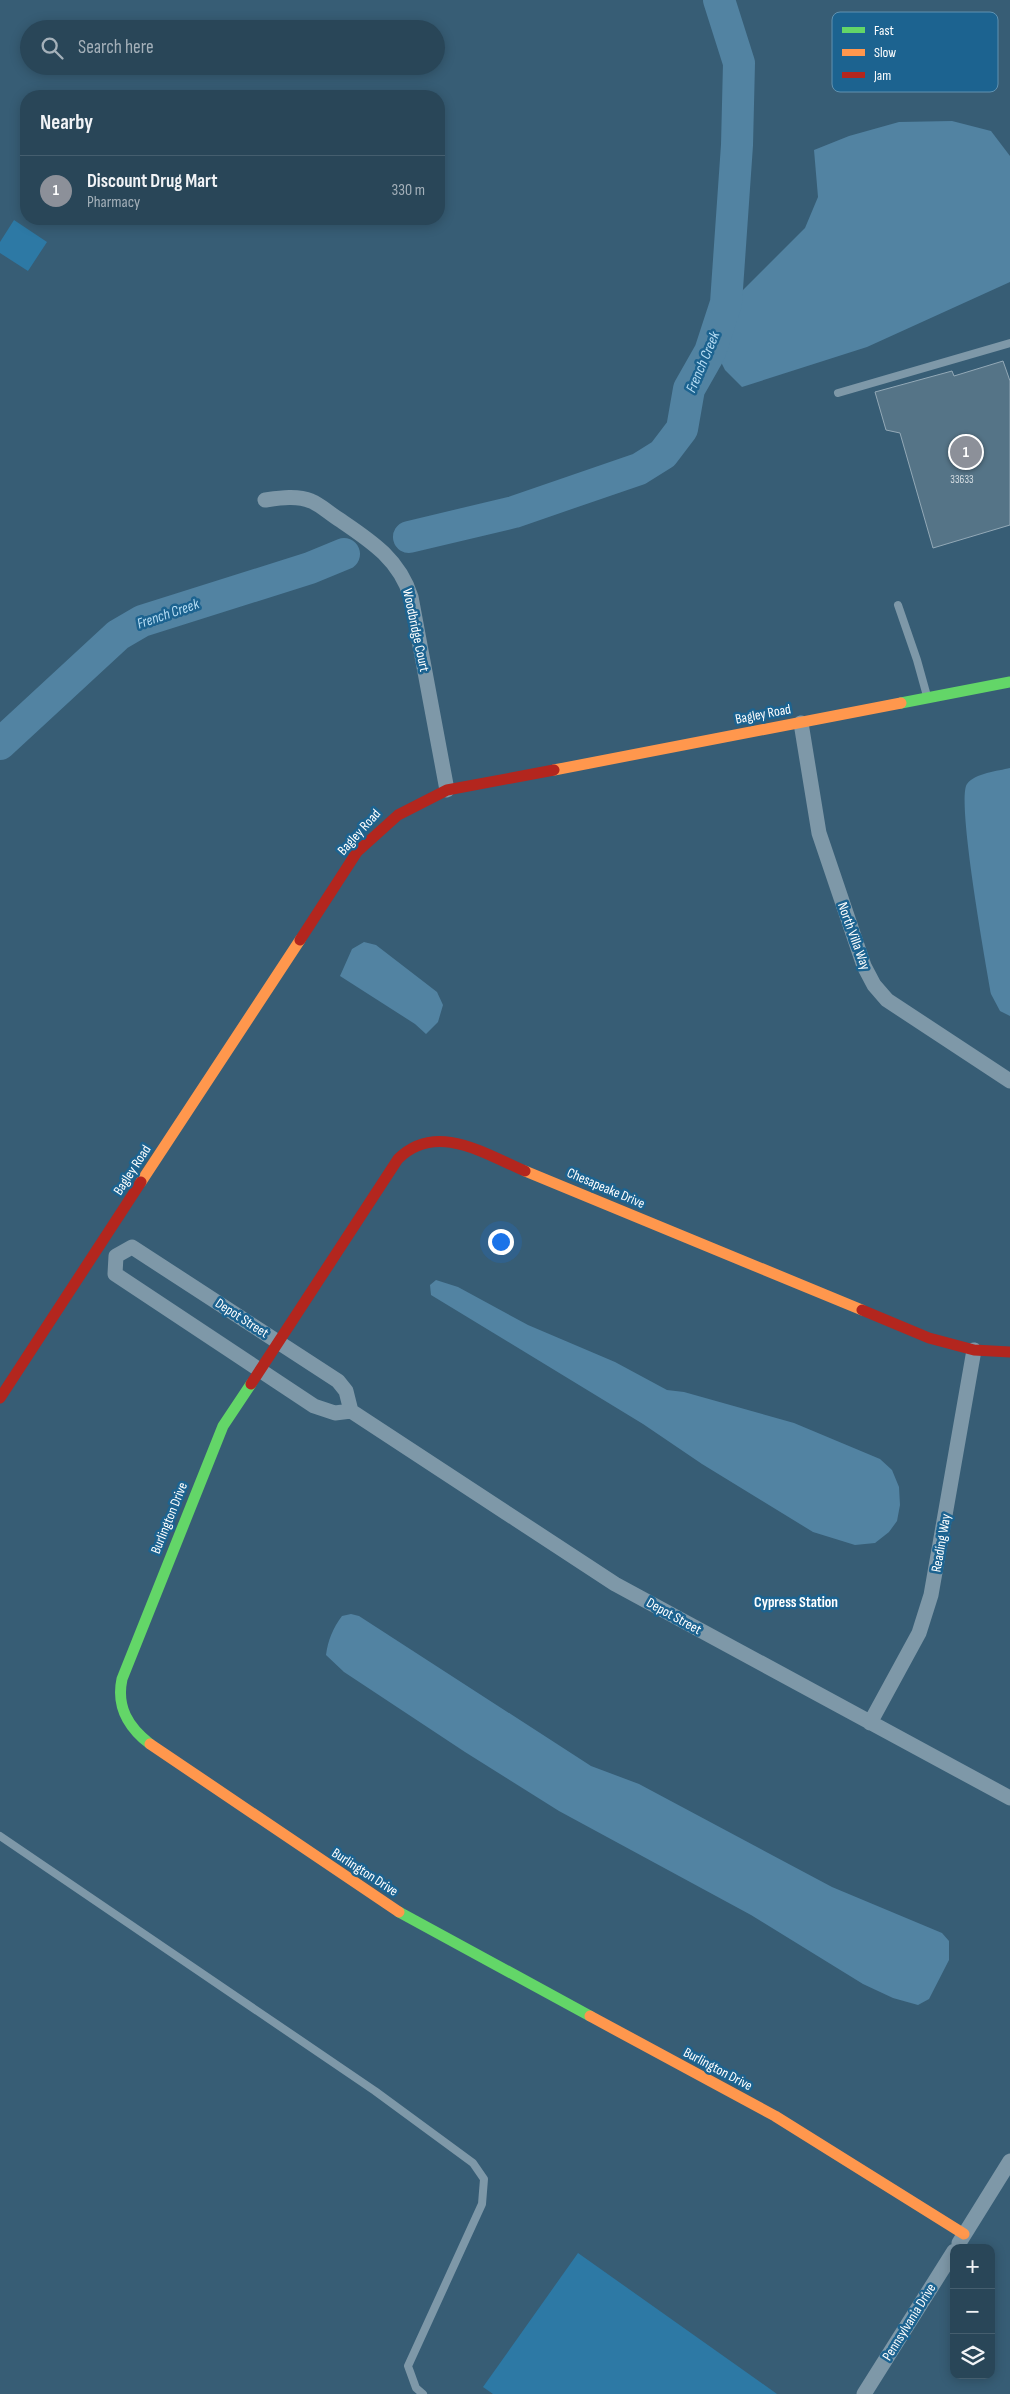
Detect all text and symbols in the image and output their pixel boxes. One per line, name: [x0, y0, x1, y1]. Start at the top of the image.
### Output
legend: [832, 12, 998, 92]
search box: [20, 20, 445, 75]
text: Fast: [874, 22, 894, 39]
icon: search: [38, 34, 66, 62]
text: Search here: [78, 36, 154, 59]
text: Slow: [874, 44, 896, 61]
text: Jam: [873, 67, 891, 84]
text: Nearby: [40, 110, 93, 135]
text: Discount Drug Mart: [87, 170, 218, 193]
text: 1: [53, 181, 59, 200]
text: 330 m: [392, 181, 425, 200]
text: Pharmacy: [87, 193, 140, 212]
water label: French Creek: [682, 328, 724, 395]
pin: 1: [950, 433, 982, 471]
house number: 33633: [950, 473, 974, 486]
street label: Woodbridge Court: [399, 587, 433, 673]
water label: French Creek: [134, 594, 202, 633]
street label: Bagley Road: [734, 700, 792, 728]
street label: Bagley Road: [334, 805, 384, 859]
street label: North Villa Way: [834, 900, 874, 973]
street label: Bagley Road: [110, 1142, 155, 1198]
street label: Chesapeake Drive: [564, 1164, 648, 1212]
your location: [488, 1229, 514, 1255]
street label: Depot Street: [212, 1294, 272, 1342]
street label: Burlington Drive: [147, 1480, 191, 1556]
street label: Reading Way: [928, 1512, 955, 1574]
district label: Cypress Station: [754, 1593, 838, 1612]
street label: Depot Street: [644, 1594, 704, 1638]
street label: Burlington Drive: [329, 1844, 401, 1900]
street label: Burlington Drive: [681, 2044, 755, 2094]
map controls: [950, 2244, 995, 2379]
button: +: [950, 2244, 995, 2289]
street label: Pennsylvania Drive: [879, 2280, 939, 2364]
button: −: [950, 2289, 995, 2334]
button: layers: [950, 2334, 995, 2379]

